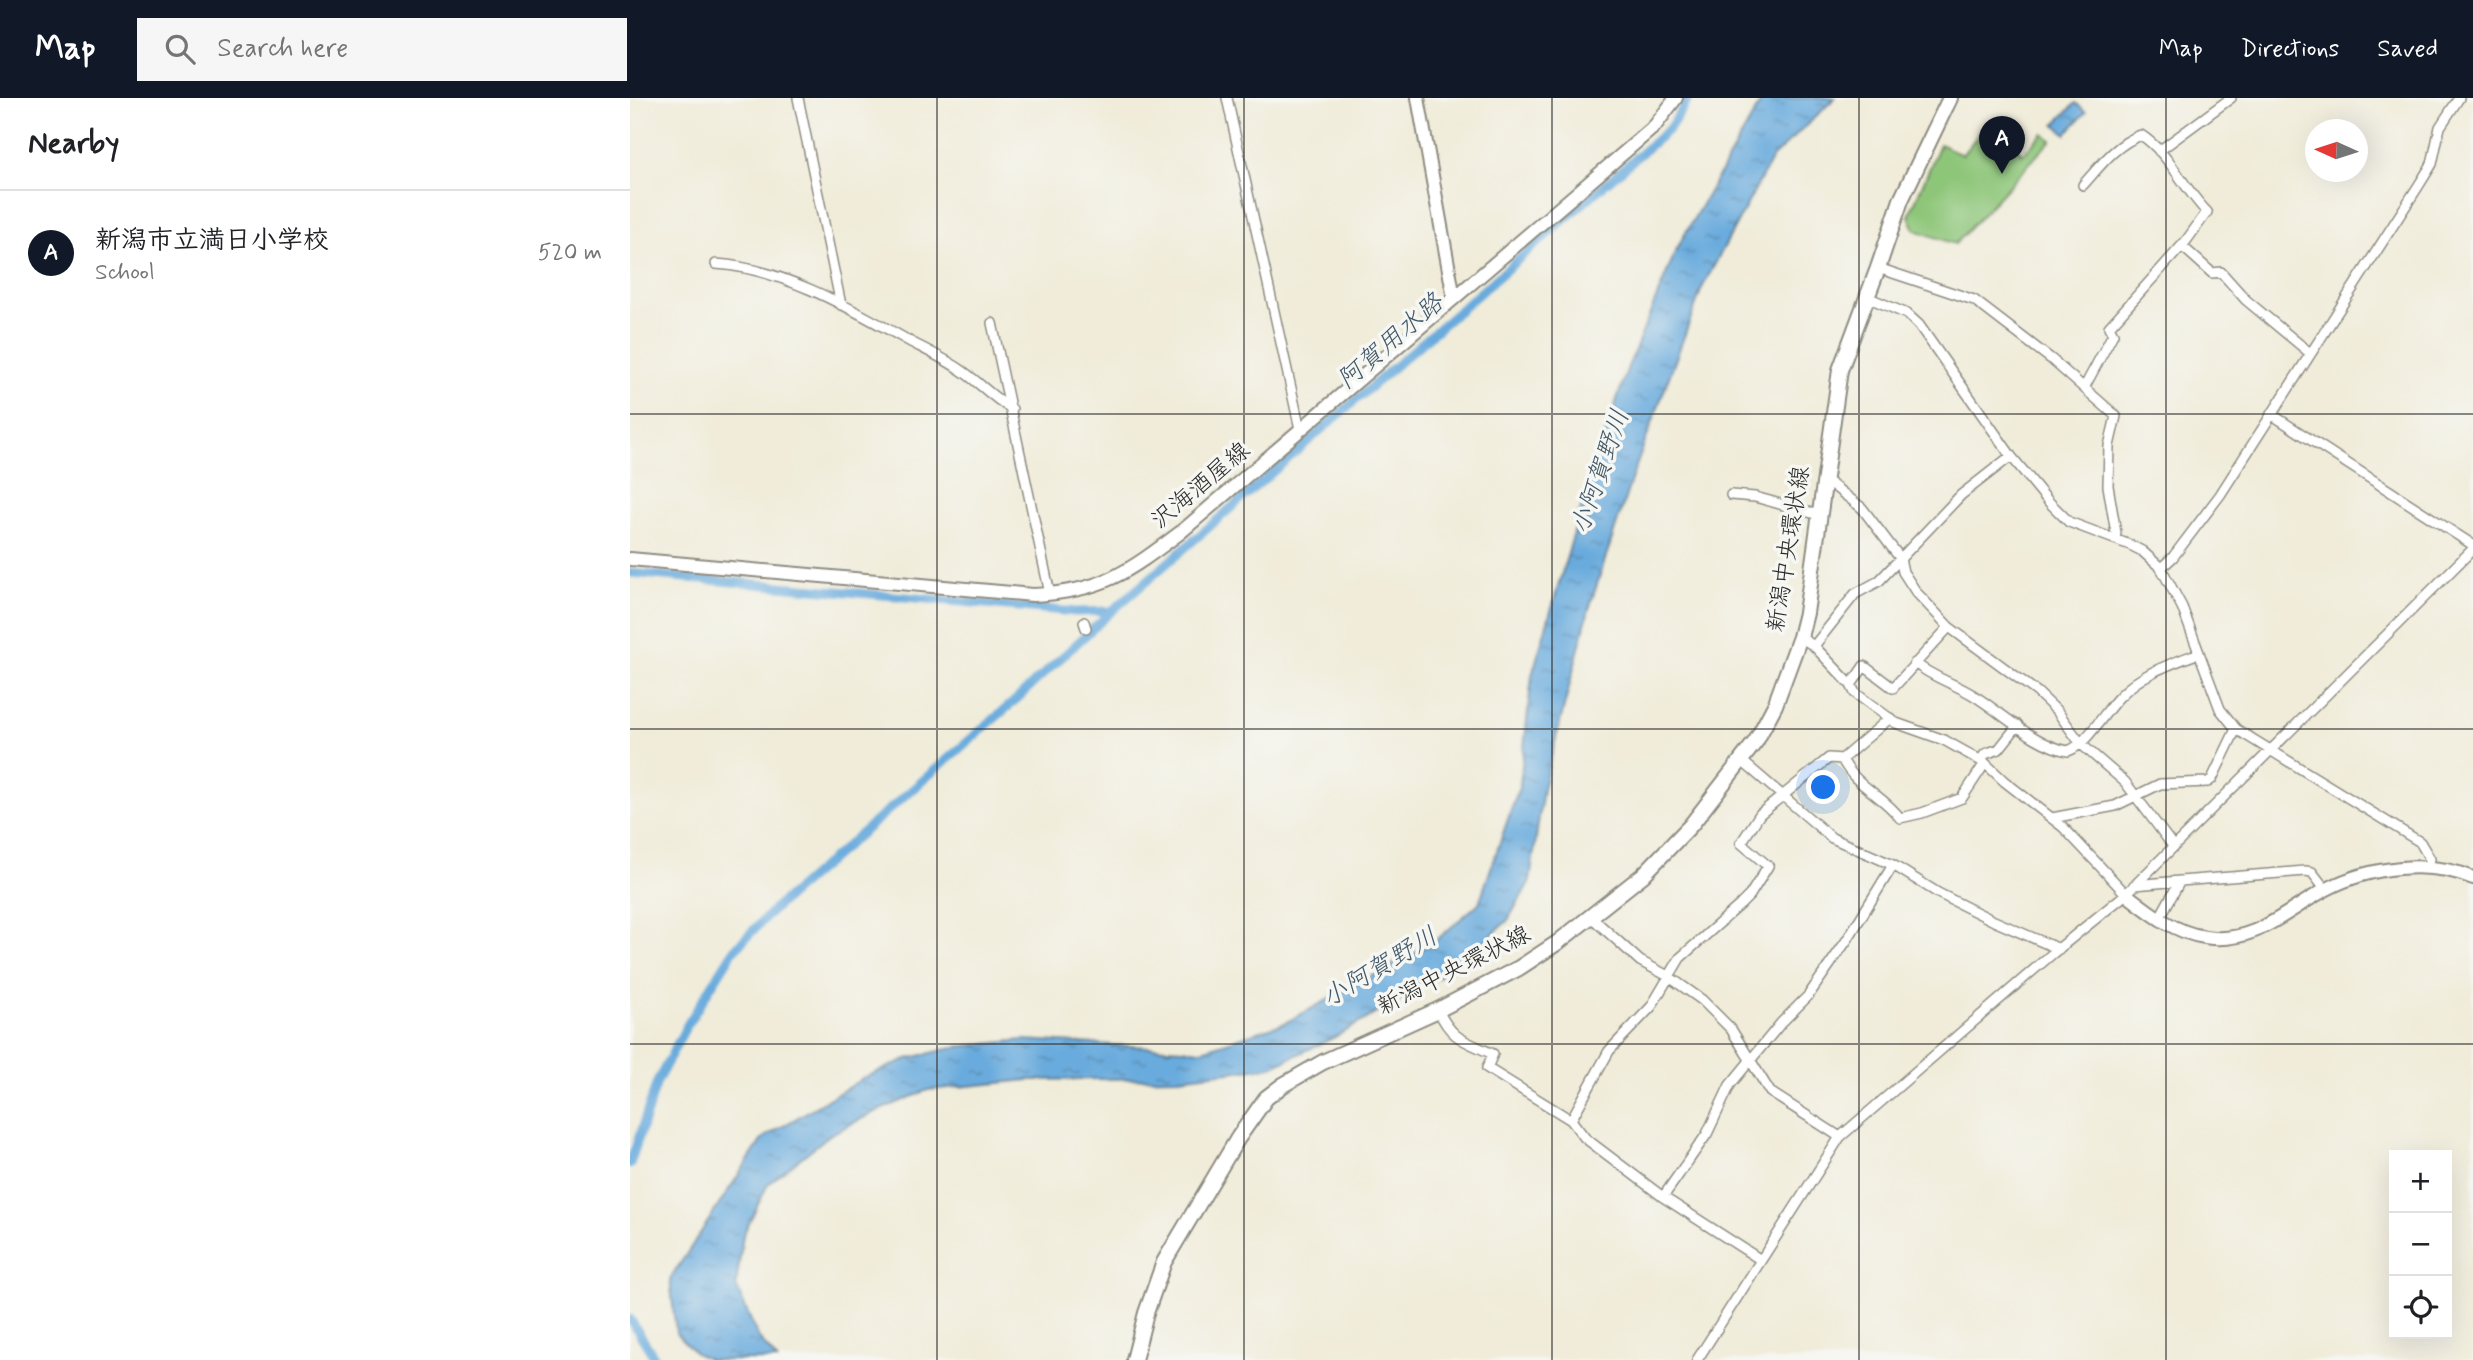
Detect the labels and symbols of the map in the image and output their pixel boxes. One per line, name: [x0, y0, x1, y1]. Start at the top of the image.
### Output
pin: A: [1979, 116, 2025, 174]
north arrow: [2305, 119, 2368, 182]
water label: 阿賀用水路: [1331, 285, 1453, 397]
water label: 小阿賀野川: [1564, 405, 1638, 539]
street label: 沢海酒屋線: [1145, 436, 1257, 536]
street label: 新潟中央環状線: [1761, 464, 1817, 634]
your location: [1806, 770, 1840, 804]
street label: 新潟中央環状線: [1372, 919, 1536, 1023]
water label: 小阿賀野川: [1316, 920, 1444, 1016]

